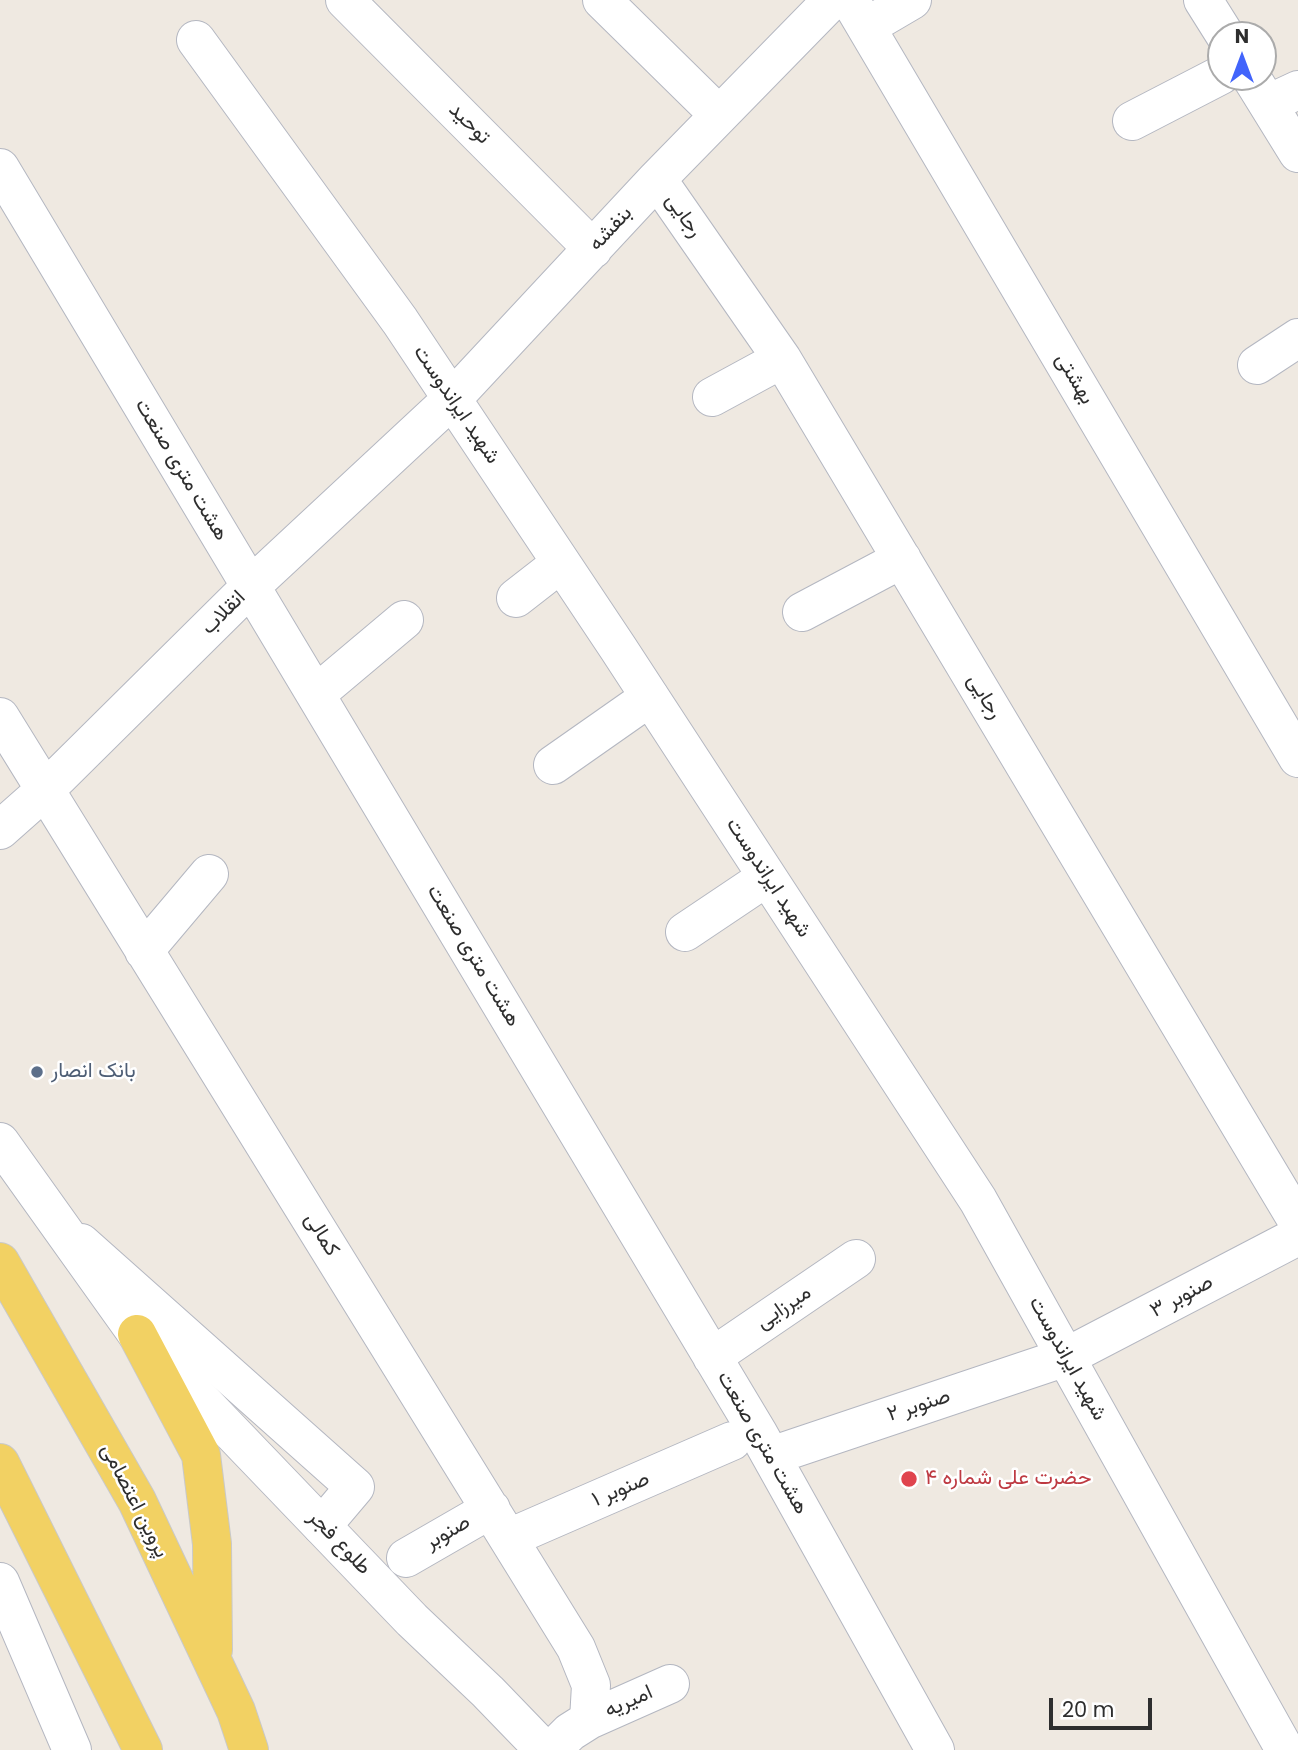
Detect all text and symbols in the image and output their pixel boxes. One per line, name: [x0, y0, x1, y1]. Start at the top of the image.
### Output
north arrow: [1207, 21, 1277, 91]
text: N: [1235, 23, 1249, 50]
street label: توحید: [443, 98, 495, 150]
street label: رجایی: [659, 189, 707, 243]
street label: بنفشه: [584, 201, 638, 257]
street label: شهید ایراندوست: [407, 341, 505, 469]
street label: بهشتی: [1049, 349, 1099, 409]
street label: هشت متری صنعت: [129, 395, 233, 545]
street label: انقلاب: [197, 586, 251, 640]
street label: رجایی: [961, 670, 1007, 724]
street label: شهید ایراندوست: [720, 813, 816, 943]
street label: هشت متری صنعت: [421, 881, 525, 1031]
place label: بانک انصار: [51, 1059, 136, 1085]
marker: بانک انصار: [29, 1064, 45, 1080]
street label: کمالی: [298, 1209, 344, 1261]
street label: صنوبر ۳: [1146, 1270, 1218, 1324]
street label: میرزایی: [752, 1281, 816, 1335]
street label: شهید ایراندوست: [1023, 1293, 1111, 1425]
street label: هشت متری صنعت: [711, 1367, 813, 1519]
street label: صنوبر ۲: [884, 1384, 954, 1428]
street label: پروین اعتصامی: [95, 1440, 173, 1562]
place label: حضرت علی شماره ۴: [925, 1466, 1091, 1492]
street label: صنوبر ۱: [588, 1467, 654, 1513]
marker: حضرت علی شماره ۴: [899, 1469, 919, 1489]
street label: طلوع فجر: [302, 1505, 376, 1581]
street label: صنوبر: [421, 1510, 475, 1556]
street label: امیریه: [601, 1680, 657, 1724]
scale bar: [1053, 1684, 1156, 1728]
text: 20 m: [1062, 1695, 1115, 1724]

